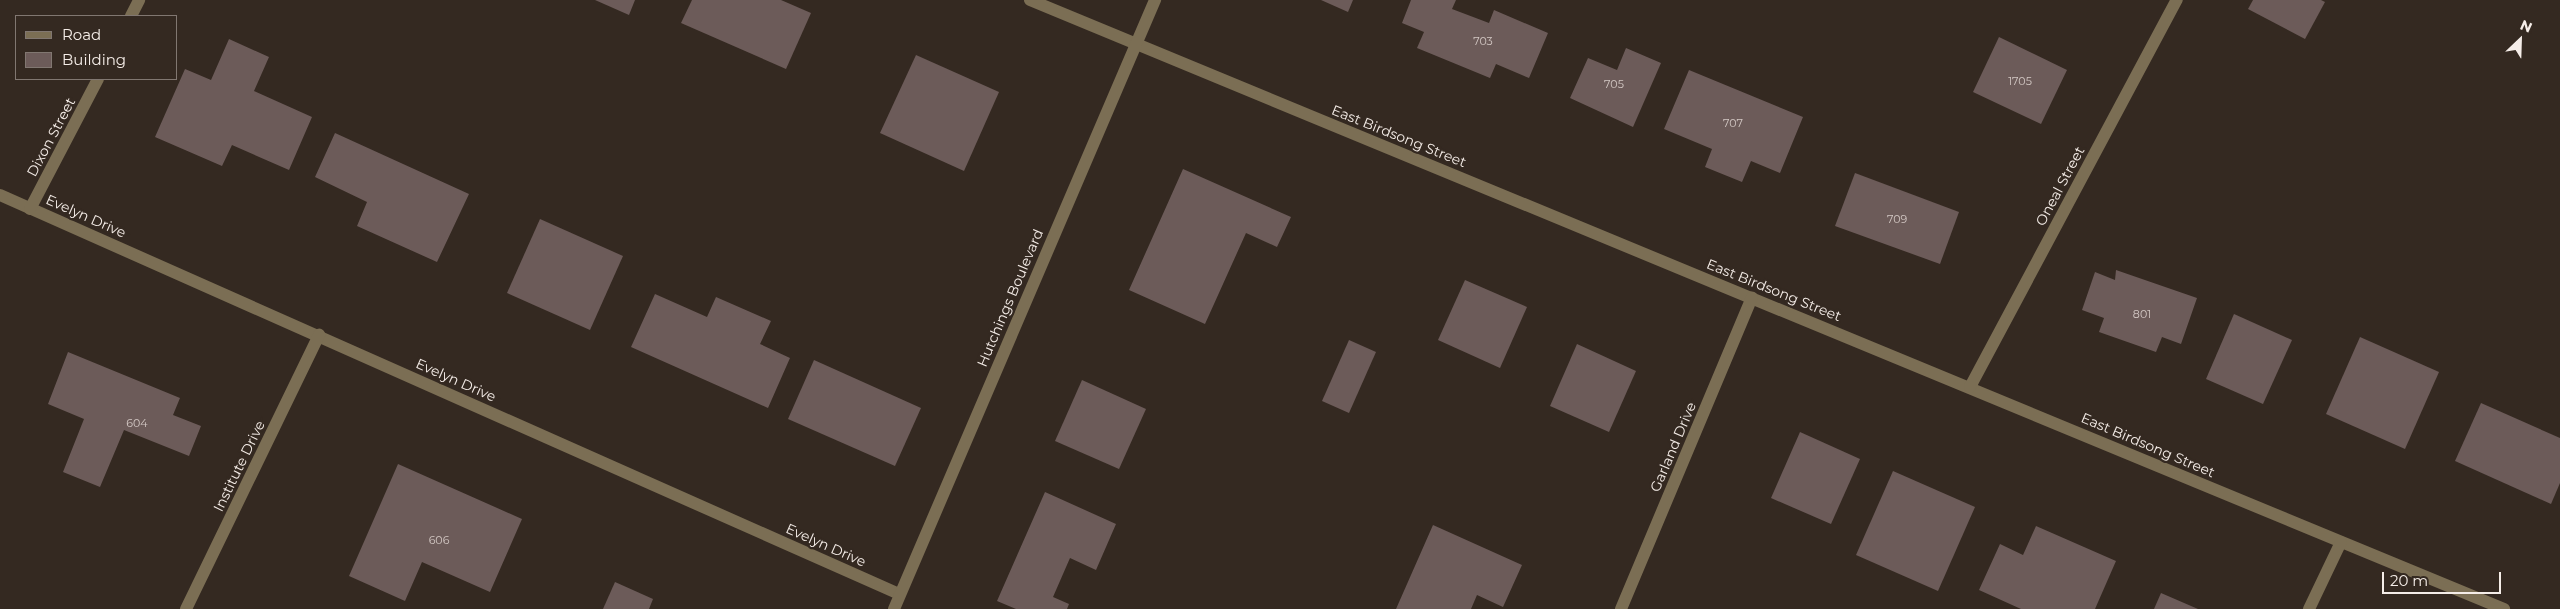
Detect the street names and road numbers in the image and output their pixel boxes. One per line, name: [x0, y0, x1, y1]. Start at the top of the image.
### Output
street label: Dixon Street: [23, 95, 79, 179]
street label: East Birdsong Street: [1329, 101, 1469, 171]
street label: Oneal Street: [2032, 143, 2088, 229]
street label: Evelyn Drive: [43, 191, 129, 241]
street label: Hutchings Boulevard: [973, 227, 1047, 369]
street label: East Birdsong Street: [1704, 255, 1844, 325]
street label: Evelyn Drive: [413, 355, 499, 405]
street label: Garland Drive: [1647, 400, 1699, 494]
street label: East Birdsong Street: [2079, 409, 2217, 481]
street label: Institute Drive: [210, 418, 268, 514]
street label: Evelyn Drive: [783, 520, 869, 570]

